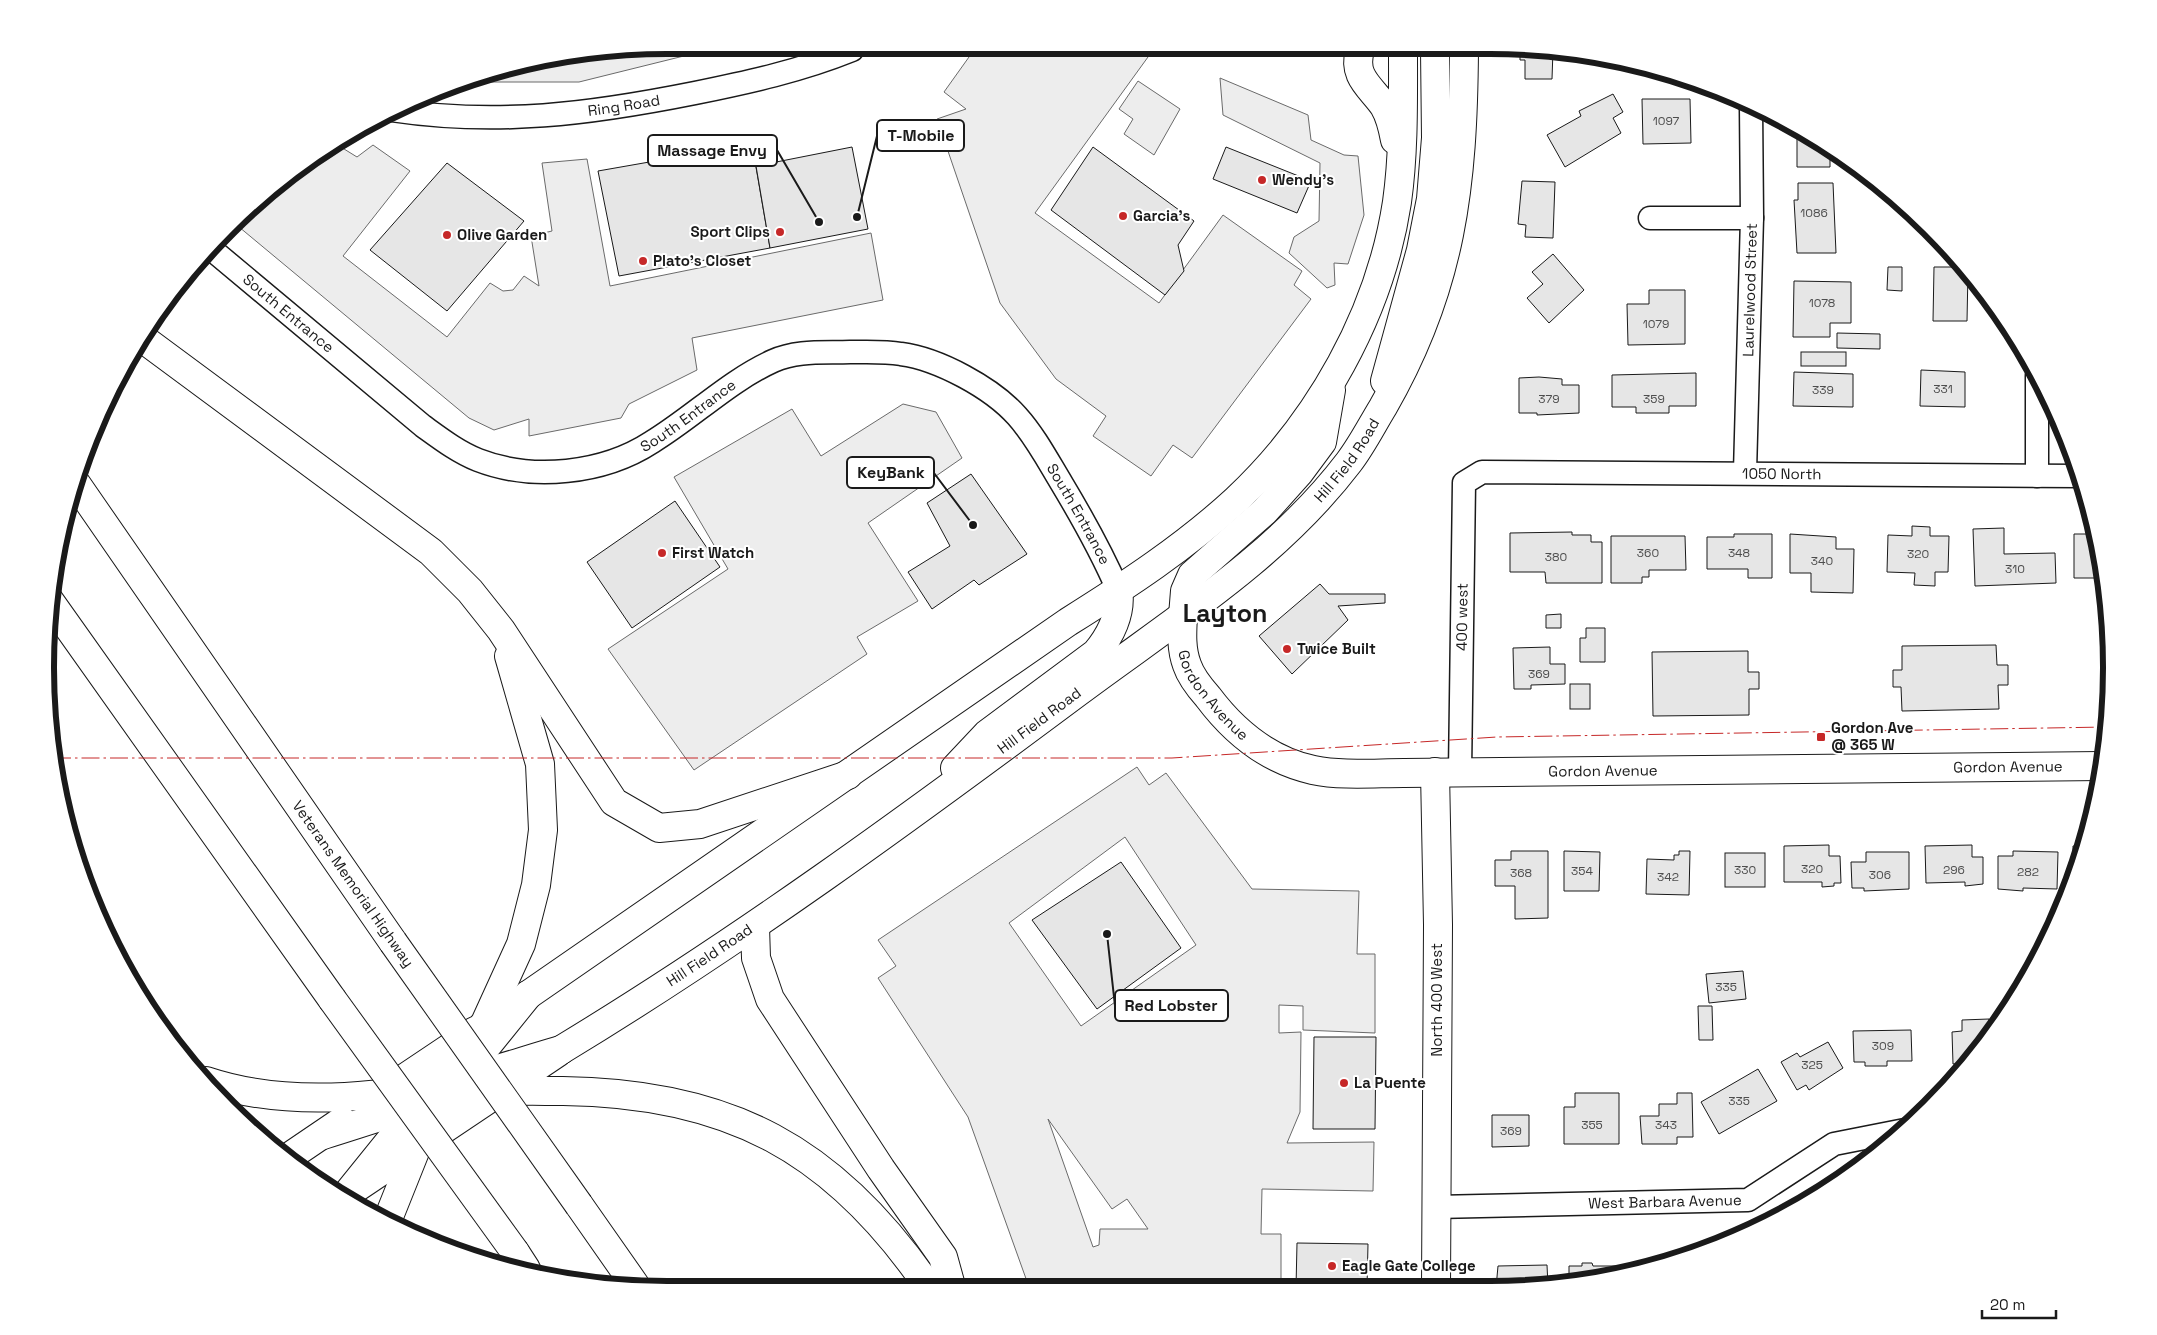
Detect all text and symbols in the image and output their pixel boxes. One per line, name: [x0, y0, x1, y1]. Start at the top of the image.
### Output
street label: Ring Road: [587, 90, 661, 120]
house number: 1097: [1653, 113, 1680, 129]
callout: T-Mobile: [877, 120, 964, 151]
text: T-Mobile: [888, 125, 954, 146]
callout: Massage Envy: [648, 135, 777, 166]
text: Massage Envy: [657, 140, 767, 161]
place label: Wendy's: [1272, 170, 1334, 189]
marker: Wendy's: [1256, 174, 1268, 186]
house number: 1086: [1800, 205, 1828, 221]
place label: Garcia's: [1133, 206, 1191, 225]
marker: Garcia's: [1117, 210, 1129, 222]
place label: Sport Clips: [690, 222, 770, 241]
street label: Laurelwood Street: [1738, 223, 1761, 357]
place label: Olive Garden: [457, 225, 547, 244]
marker: Sport Clips: [774, 226, 786, 238]
marker: Olive Garden: [441, 229, 453, 241]
place label: Plato's Closet: [653, 251, 752, 270]
marker: Plato's Closet: [637, 255, 649, 267]
street label: South Entrance: [239, 269, 338, 357]
house number: 1078: [1809, 295, 1835, 311]
house number: 1079: [1643, 316, 1669, 332]
street label: South Entrance: [637, 375, 740, 456]
house number: 331: [1933, 381, 1953, 397]
house number: 339: [1812, 382, 1834, 398]
house number: 379: [1538, 391, 1560, 407]
house number: 359: [1643, 391, 1665, 407]
street label: Hill Field Road: [1310, 415, 1383, 506]
callout: KeyBank: [847, 457, 934, 488]
street label: South Entrance: [1043, 460, 1115, 568]
text: KeyBank: [857, 462, 925, 483]
street label: 1050 North: [1742, 464, 1822, 483]
place label: First Watch: [672, 543, 754, 562]
house number: 360: [1637, 545, 1659, 561]
house number: 348: [1728, 545, 1750, 561]
house number: 320: [1907, 546, 1929, 562]
marker: First Watch: [656, 547, 668, 559]
house number: 380: [1545, 549, 1567, 565]
house number: 340: [1811, 553, 1833, 569]
house number: 310: [2005, 561, 2025, 577]
street label: 400 west: [1452, 583, 1472, 651]
district label: Layton: [1183, 597, 1267, 629]
place label: Twice Built: [1297, 639, 1376, 658]
marker: Twice Built: [1281, 643, 1293, 655]
street label: Gordon Avenue: [1174, 648, 1253, 744]
house number: 369: [1528, 666, 1550, 682]
street label: Hill Field Road: [993, 683, 1085, 758]
place label: Gordon Ave @ 365 W: [1831, 718, 1914, 754]
marker: Gordon Ave @ 365 W: [1815, 731, 1827, 743]
street label: Gordon Avenue: [1953, 756, 2063, 776]
street label: Gordon Avenue: [1548, 760, 1658, 781]
street label: Veterans Memorial Highway: [289, 797, 418, 971]
house number: 320: [1801, 861, 1823, 877]
house number: 330: [1734, 862, 1756, 878]
house number: 296: [1943, 862, 1965, 878]
house number: 354: [1571, 863, 1593, 879]
house number: 282: [2017, 864, 2039, 880]
house number: 368: [1510, 865, 1532, 881]
house number: 306: [1869, 867, 1891, 883]
house number: 342: [1657, 869, 1679, 885]
street label: Hill Field Road: [662, 919, 756, 990]
street label: North 400 West: [1427, 943, 1446, 1057]
house number: 335: [1715, 979, 1737, 995]
callout: Red Lobster: [1115, 990, 1228, 1021]
text: Red Lobster: [1124, 995, 1218, 1016]
house number: 309: [1872, 1038, 1894, 1054]
house number: 325: [1801, 1057, 1823, 1073]
place label: La Puente: [1354, 1073, 1426, 1092]
marker: La Puente: [1338, 1077, 1350, 1089]
house number: 335: [1728, 1093, 1750, 1109]
house number: 355: [1581, 1117, 1603, 1133]
house number: 343: [1655, 1117, 1677, 1133]
house number: 369: [1500, 1123, 1522, 1139]
street label: West Barbara Avenue: [1588, 1190, 1742, 1213]
place label: Eagle Gate College: [1342, 1256, 1476, 1275]
marker: Eagle Gate College: [1326, 1260, 1338, 1272]
scale bar: [1982, 1288, 2056, 1320]
text: 20 m: [1990, 1295, 2025, 1314]

